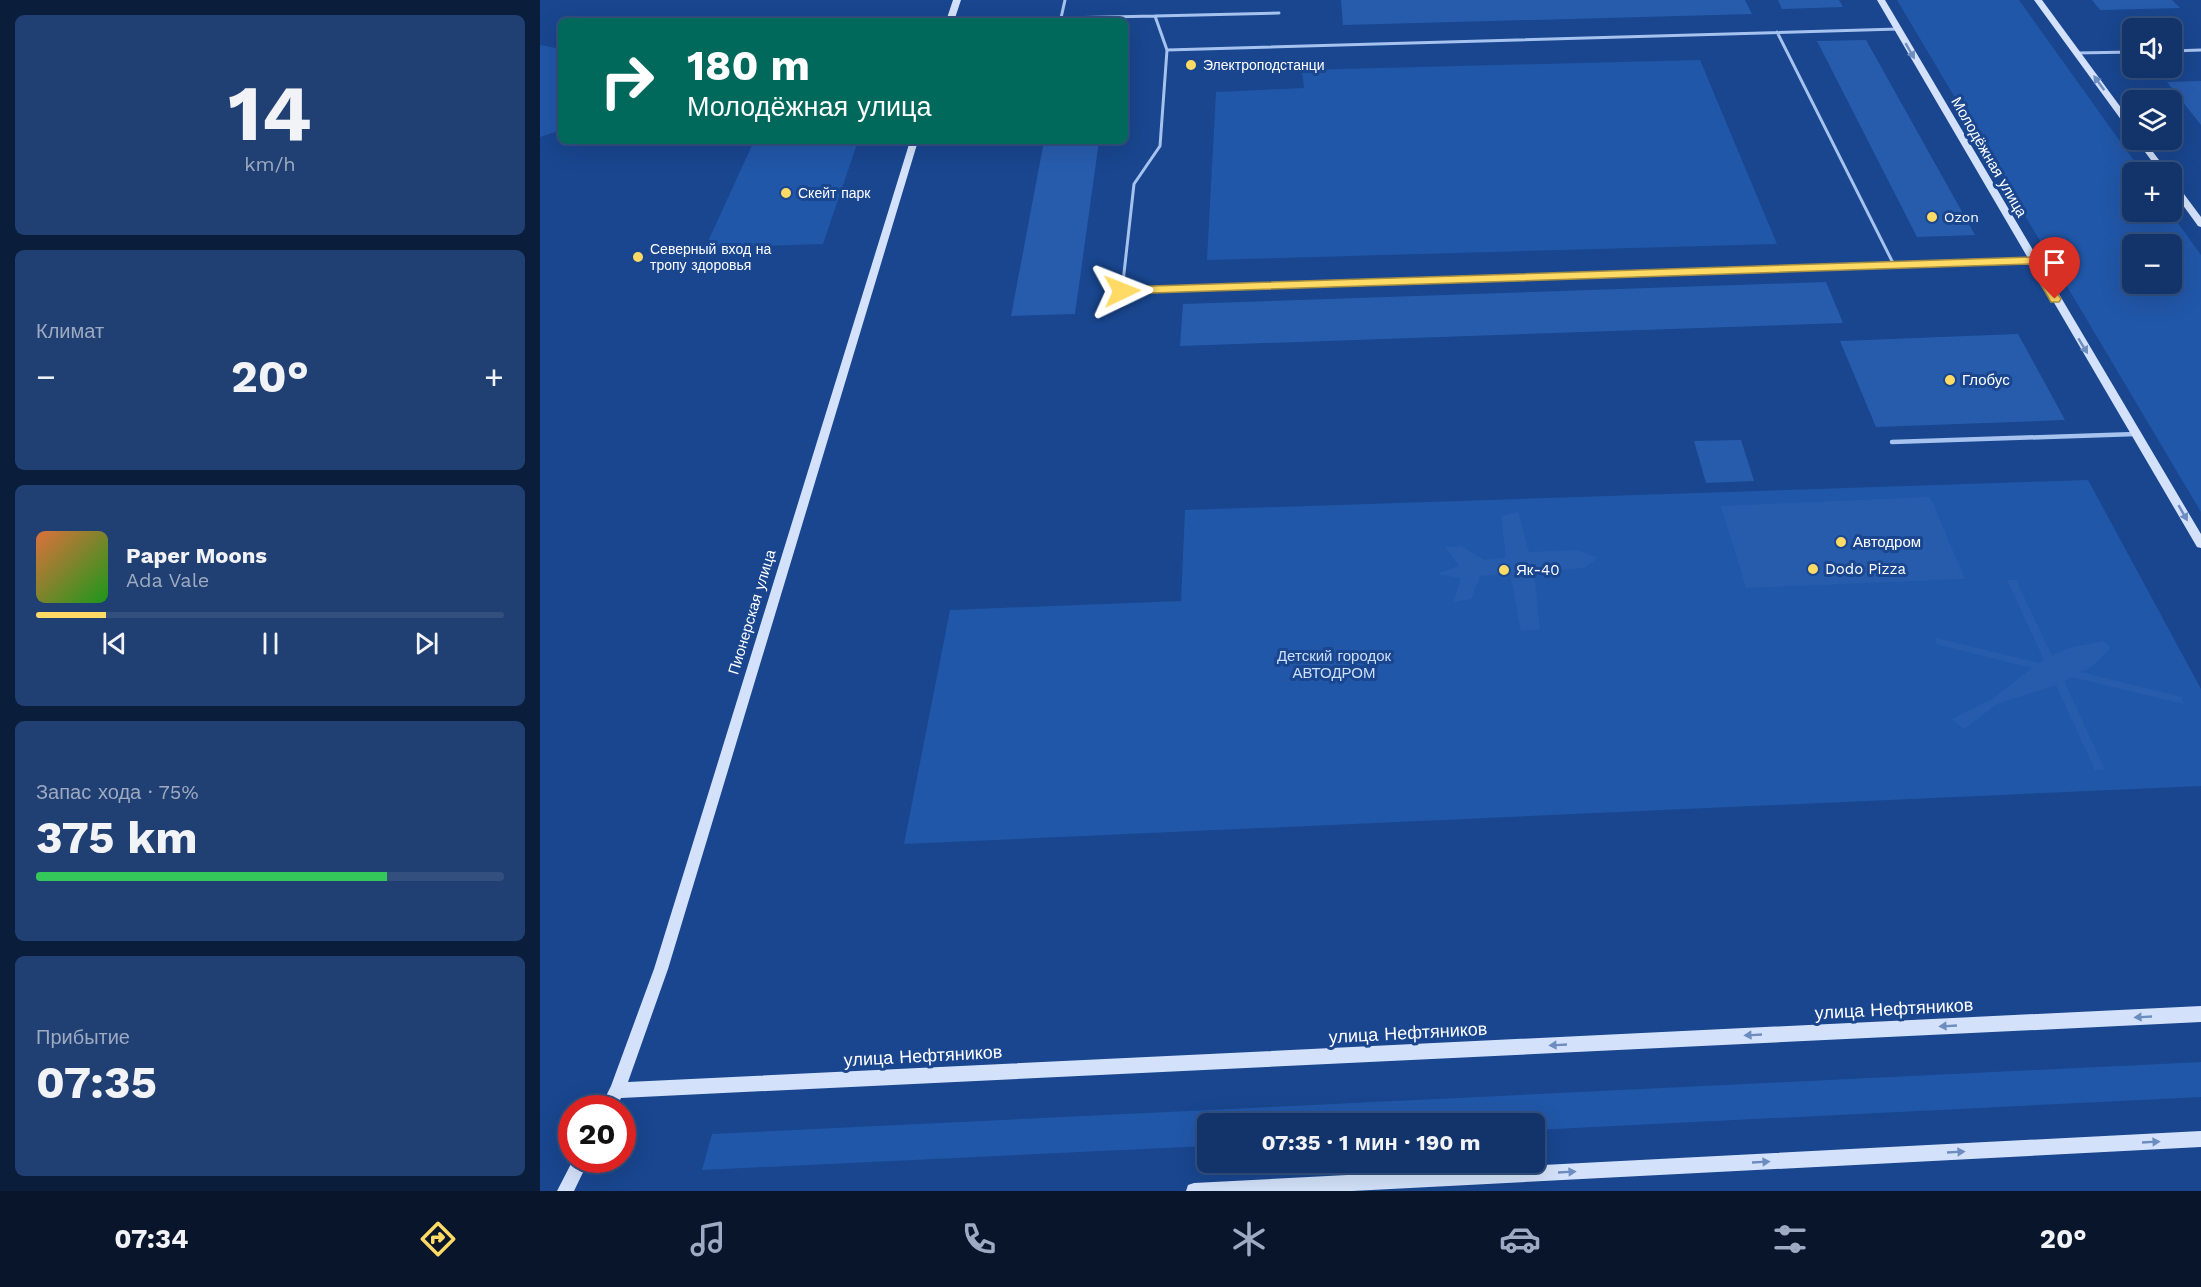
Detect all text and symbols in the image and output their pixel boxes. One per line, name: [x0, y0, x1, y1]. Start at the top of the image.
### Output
map controls: [2122, 18, 2182, 294]
button: sound: [2122, 18, 2182, 78]
text: 180 m: [687, 41, 810, 90]
icon: right: [588, 42, 666, 120]
one-way arrow: [1905, 42, 1915, 59]
place label: Электроподстанци: [1203, 57, 1325, 73]
marker: Электроподстанци: [1184, 58, 1198, 72]
text: 14: [228, 67, 312, 159]
one-way arrow: [2093, 75, 2105, 90]
button: layers: [2122, 90, 2182, 150]
text: Молодёжная улица: [687, 91, 932, 123]
street label: Молодёжная улица: [1947, 94, 2031, 221]
text: km/h: [244, 152, 296, 176]
button: +: [2122, 162, 2182, 222]
place label: Скейт парк: [798, 185, 871, 201]
marker: Скейт парк: [779, 186, 793, 200]
place label: Ozon: [1944, 209, 1979, 225]
marker: Ozon: [1925, 210, 1939, 224]
button: −: [2122, 234, 2182, 294]
pin: [2029, 237, 2080, 299]
place label: Северный вход на тропу здоровья: [650, 241, 772, 273]
icon: arrive: [2038, 246, 2071, 279]
marker: Северный вход на тропу здоровья: [631, 250, 645, 264]
position arrow: [1090, 259, 1154, 323]
text: Климат: [36, 319, 104, 343]
one-way arrow: [2078, 338, 2089, 354]
text: 20°: [231, 350, 309, 403]
text: −: [36, 357, 56, 396]
text: +: [484, 357, 504, 396]
place label: Глобус: [1962, 371, 2010, 389]
marker: Глобус: [1943, 373, 1957, 387]
one-way arrow: [2178, 505, 2188, 522]
place label: Автодром: [1853, 533, 1921, 551]
marker: Автодром: [1834, 535, 1848, 549]
text: Paper Moons: [126, 543, 267, 568]
street label: Пионерская улица: [724, 547, 780, 677]
place label: Dodo Pizza: [1825, 560, 1906, 578]
place label: Як-40: [1516, 561, 1560, 579]
marker: Dodo Pizza: [1806, 562, 1820, 576]
marker: Як-40: [1497, 563, 1511, 577]
text: Ada Vale: [126, 568, 209, 592]
icon: previous: [98, 627, 131, 660]
icon: pause: [254, 627, 287, 660]
icon: next: [410, 627, 443, 660]
park label: Детский городок АВТОДРОМ: [1277, 647, 1392, 682]
text: Запас хода · 75%: [36, 780, 199, 804]
text: 375 km: [36, 811, 198, 864]
street label: улица Нефтяников: [1814, 994, 1974, 1023]
one-way arrow: [2133, 1012, 2152, 1021]
street label: улица Нефтяников: [1328, 1018, 1488, 1047]
one-way arrow: [1938, 1021, 1957, 1030]
text: Прибытие: [36, 1025, 130, 1049]
one-way arrow: [1744, 1031, 1763, 1040]
one-way arrow: [1549, 1040, 1568, 1049]
street label: улица Нефтяников: [843, 1041, 1003, 1070]
text: 07:35: [36, 1056, 157, 1109]
speed limit sign: 20: [558, 1095, 636, 1173]
text: 07:35 · 1 мин · 190 m: [1261, 1130, 1481, 1155]
one-way arrow: [2141, 1137, 2160, 1146]
one-way arrow: [1947, 1147, 1966, 1156]
one-way arrow: [1752, 1157, 1771, 1166]
one-way arrow: [1557, 1167, 1576, 1176]
icon: directions: [417, 1218, 459, 1260]
icon: music: [687, 1218, 729, 1260]
icon: phone: [958, 1218, 1000, 1260]
icon: climate: [1228, 1218, 1270, 1260]
icon: car: [1499, 1218, 1541, 1260]
icon: filters: [1769, 1218, 1811, 1260]
text: 07:34: [114, 1223, 188, 1255]
text: 20°: [2040, 1223, 2087, 1255]

